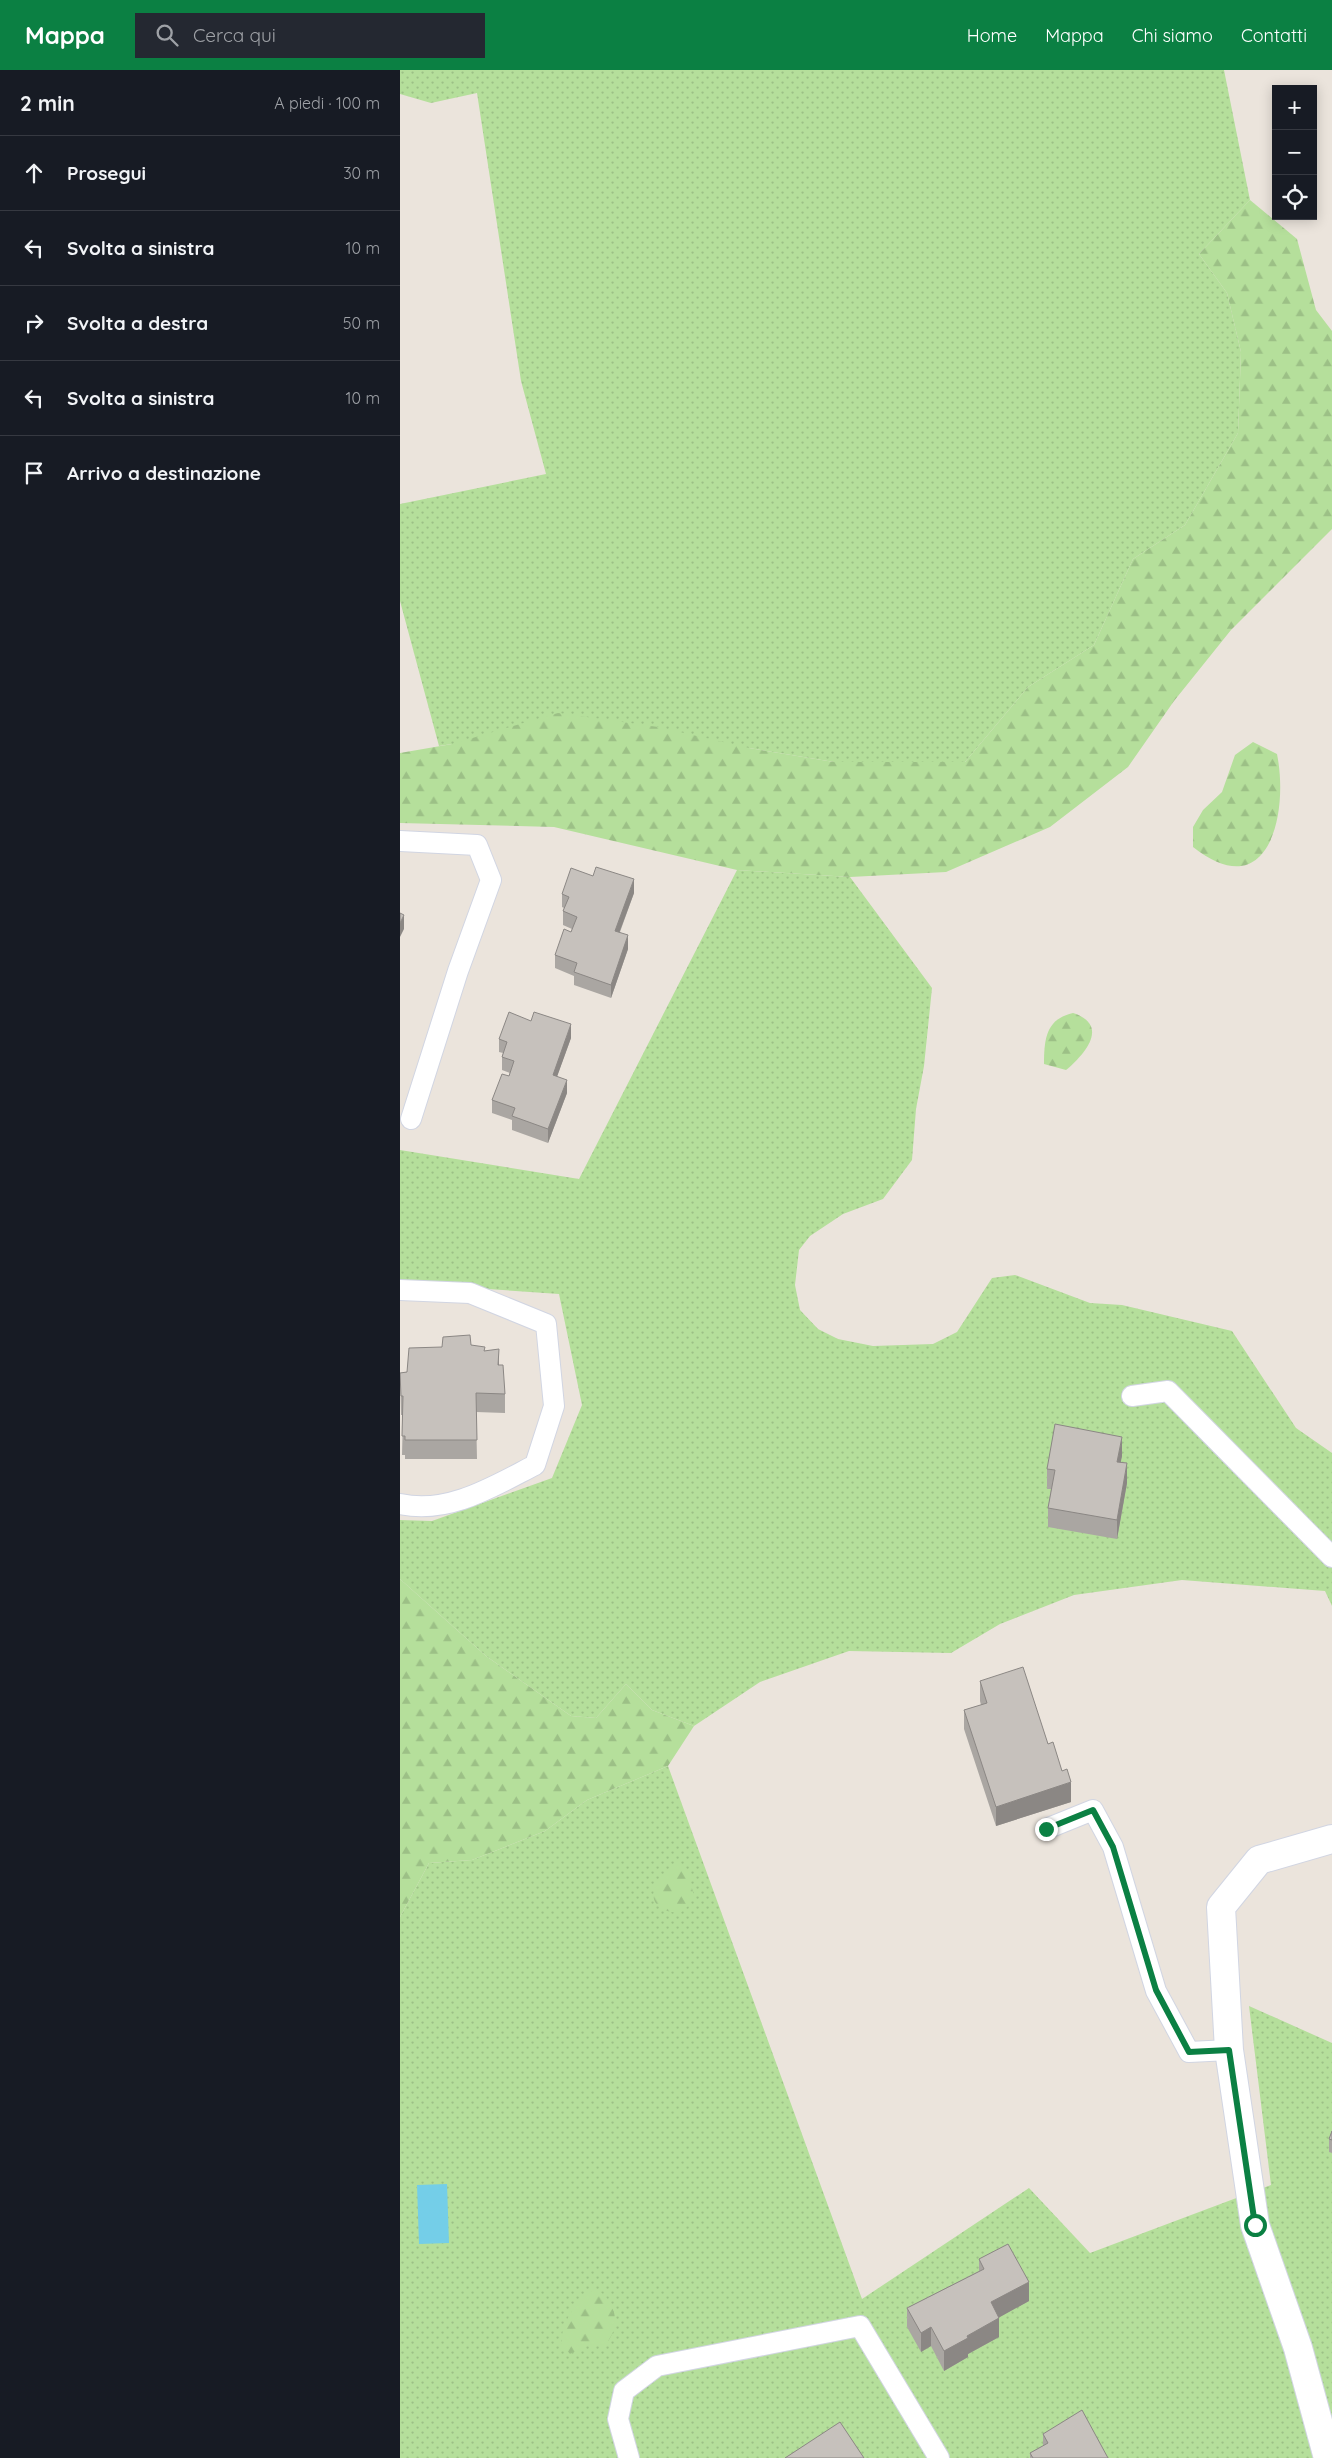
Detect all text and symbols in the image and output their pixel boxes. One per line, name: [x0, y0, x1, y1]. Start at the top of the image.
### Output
search box: [135, 13, 485, 58]
text: Mappa: [25, 20, 105, 50]
icon: search: [153, 21, 181, 49]
text: Cerca qui: [193, 23, 276, 47]
text: Home: [967, 24, 1017, 47]
text: Mappa: [1045, 24, 1104, 47]
text: Chi siamo: [1132, 24, 1213, 47]
text: Contatti: [1241, 24, 1307, 47]
map controls: [1272, 85, 1317, 220]
button: +: [1272, 85, 1317, 130]
text: 2 min: [20, 90, 75, 116]
text: A piedi · 100 m: [274, 93, 380, 113]
button: −: [1272, 130, 1317, 175]
icon: ahead: [20, 159, 48, 187]
text: Prosegui: [67, 161, 146, 185]
text: 30 m: [343, 163, 380, 183]
button: locate: [1272, 175, 1317, 220]
icon: left: [20, 234, 48, 262]
text: Svolta a sinistra: [67, 236, 214, 260]
text: 10 m: [346, 238, 380, 258]
icon: right: [20, 309, 48, 337]
text: Svolta a destra: [67, 311, 208, 335]
text: 50 m: [343, 313, 380, 333]
icon: left: [20, 384, 48, 412]
text: Svolta a sinistra: [67, 386, 214, 410]
text: 10 m: [346, 388, 380, 408]
icon: arrive: [20, 459, 48, 487]
text: Arrivo a destinazione: [67, 461, 261, 485]
route end: [1035, 1818, 1058, 1841]
route start: [1244, 2214, 1267, 2237]

